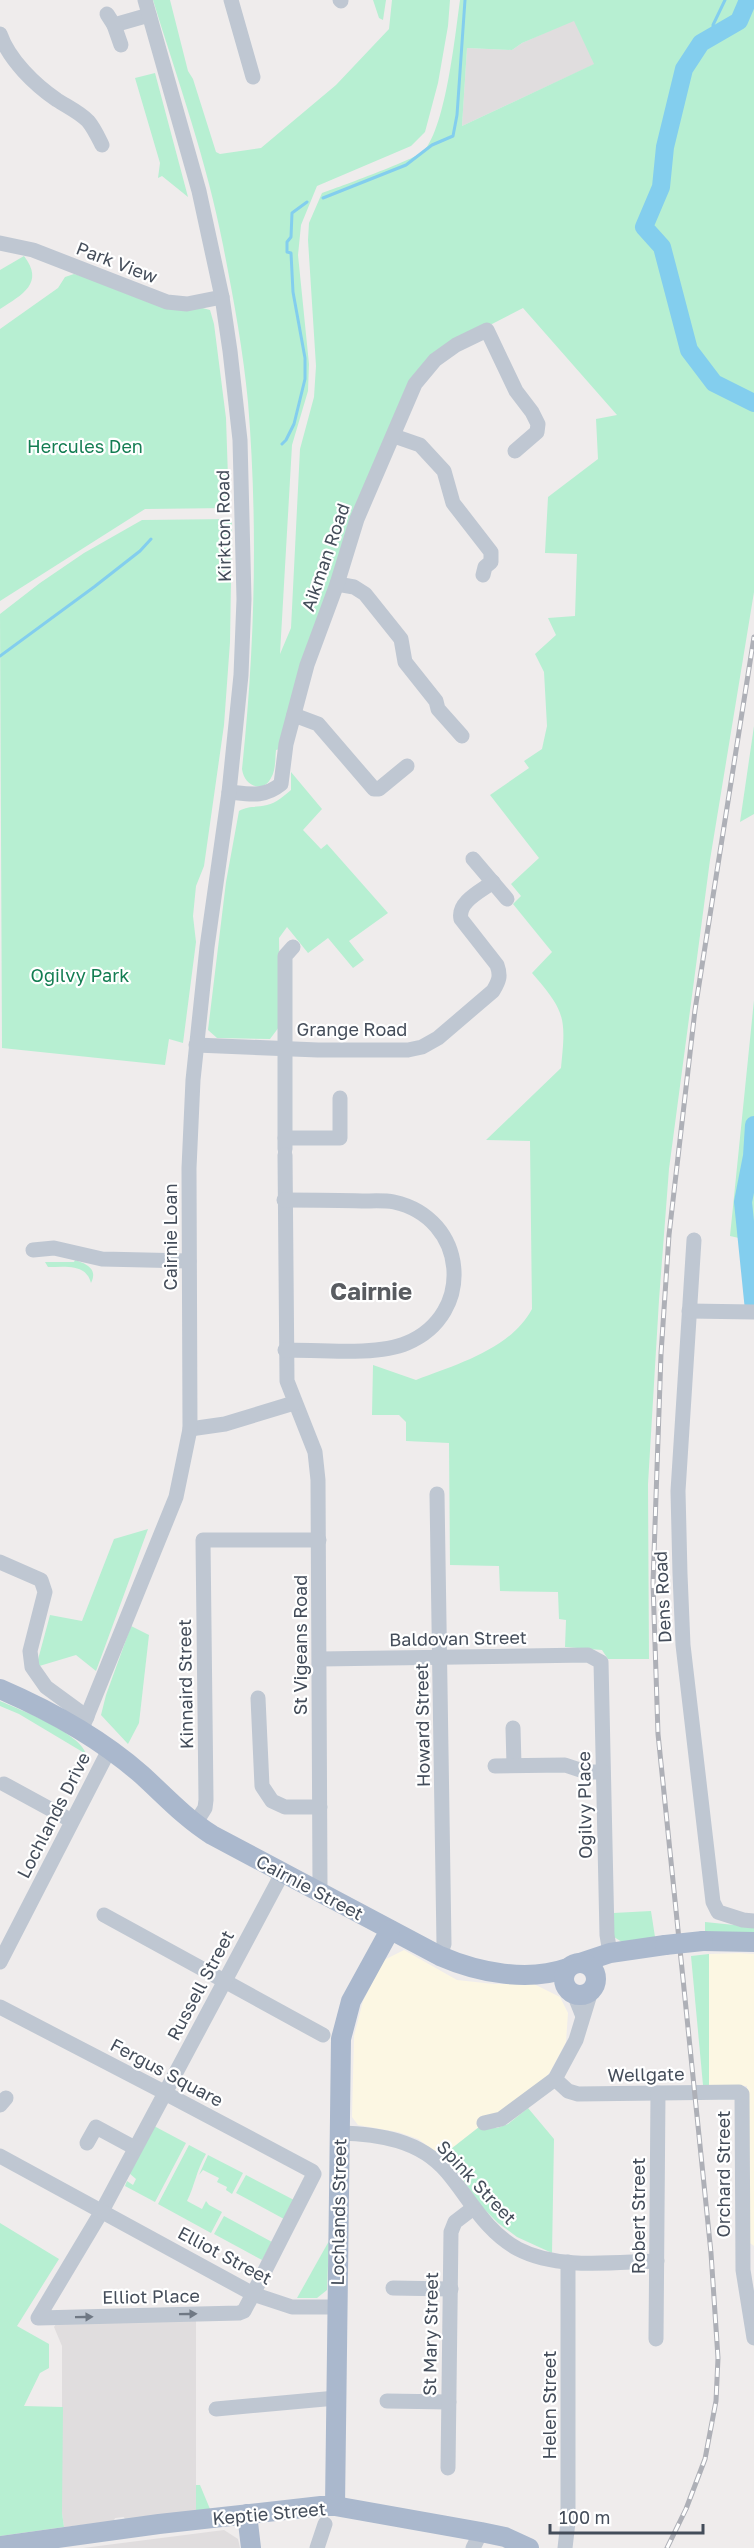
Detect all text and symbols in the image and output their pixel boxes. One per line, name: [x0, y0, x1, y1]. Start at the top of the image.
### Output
street label: Park View: [73, 236, 161, 288]
park label: Hercules Den: [27, 435, 143, 457]
street label: Kirkton Road: [211, 470, 235, 582]
street label: Aikman Road: [296, 500, 354, 614]
park label: Ogilvy Park: [31, 964, 129, 986]
street label: Grange Road: [297, 1018, 407, 1040]
street label: Cairnie Loan: [159, 1183, 181, 1291]
district label: Cairnie: [330, 1276, 412, 1305]
street label: Dens Road: [649, 1550, 675, 1644]
street label: St Vigeans Road: [289, 1575, 311, 1715]
street label: Kinnaird Street: [173, 1619, 197, 1749]
street label: Baldovan Street: [389, 1626, 527, 1650]
street label: Howard Street: [410, 1663, 434, 1787]
street label: Lochlands Drive: [12, 1748, 94, 1882]
street label: Ogilvy Place: [572, 1751, 596, 1859]
street label: Cairnie Street: [253, 1850, 367, 1924]
street label: Russell Street: [162, 1926, 238, 2044]
street label: Fergus Square: [107, 2033, 227, 2111]
street label: Wellgate: [607, 2062, 685, 2086]
street label: Orchard Street: [712, 2111, 734, 2237]
street label: Spink Street: [433, 2136, 521, 2228]
street label: Lochlands Street: [326, 2138, 350, 2286]
street label: Robert Street: [627, 2158, 649, 2274]
street label: Elliot Street: [174, 2221, 276, 2289]
street label: St Mary Street: [418, 2272, 442, 2396]
street label: Elliot Place: [102, 2284, 200, 2308]
one-way arrow: [179, 2310, 198, 2319]
one-way arrow: [75, 2312, 94, 2321]
street label: Helen Street: [538, 2351, 560, 2460]
street label: Keptie Street: [211, 2497, 327, 2529]
scale bar: [550, 2497, 703, 2535]
text: 100 m: [559, 2506, 610, 2528]

